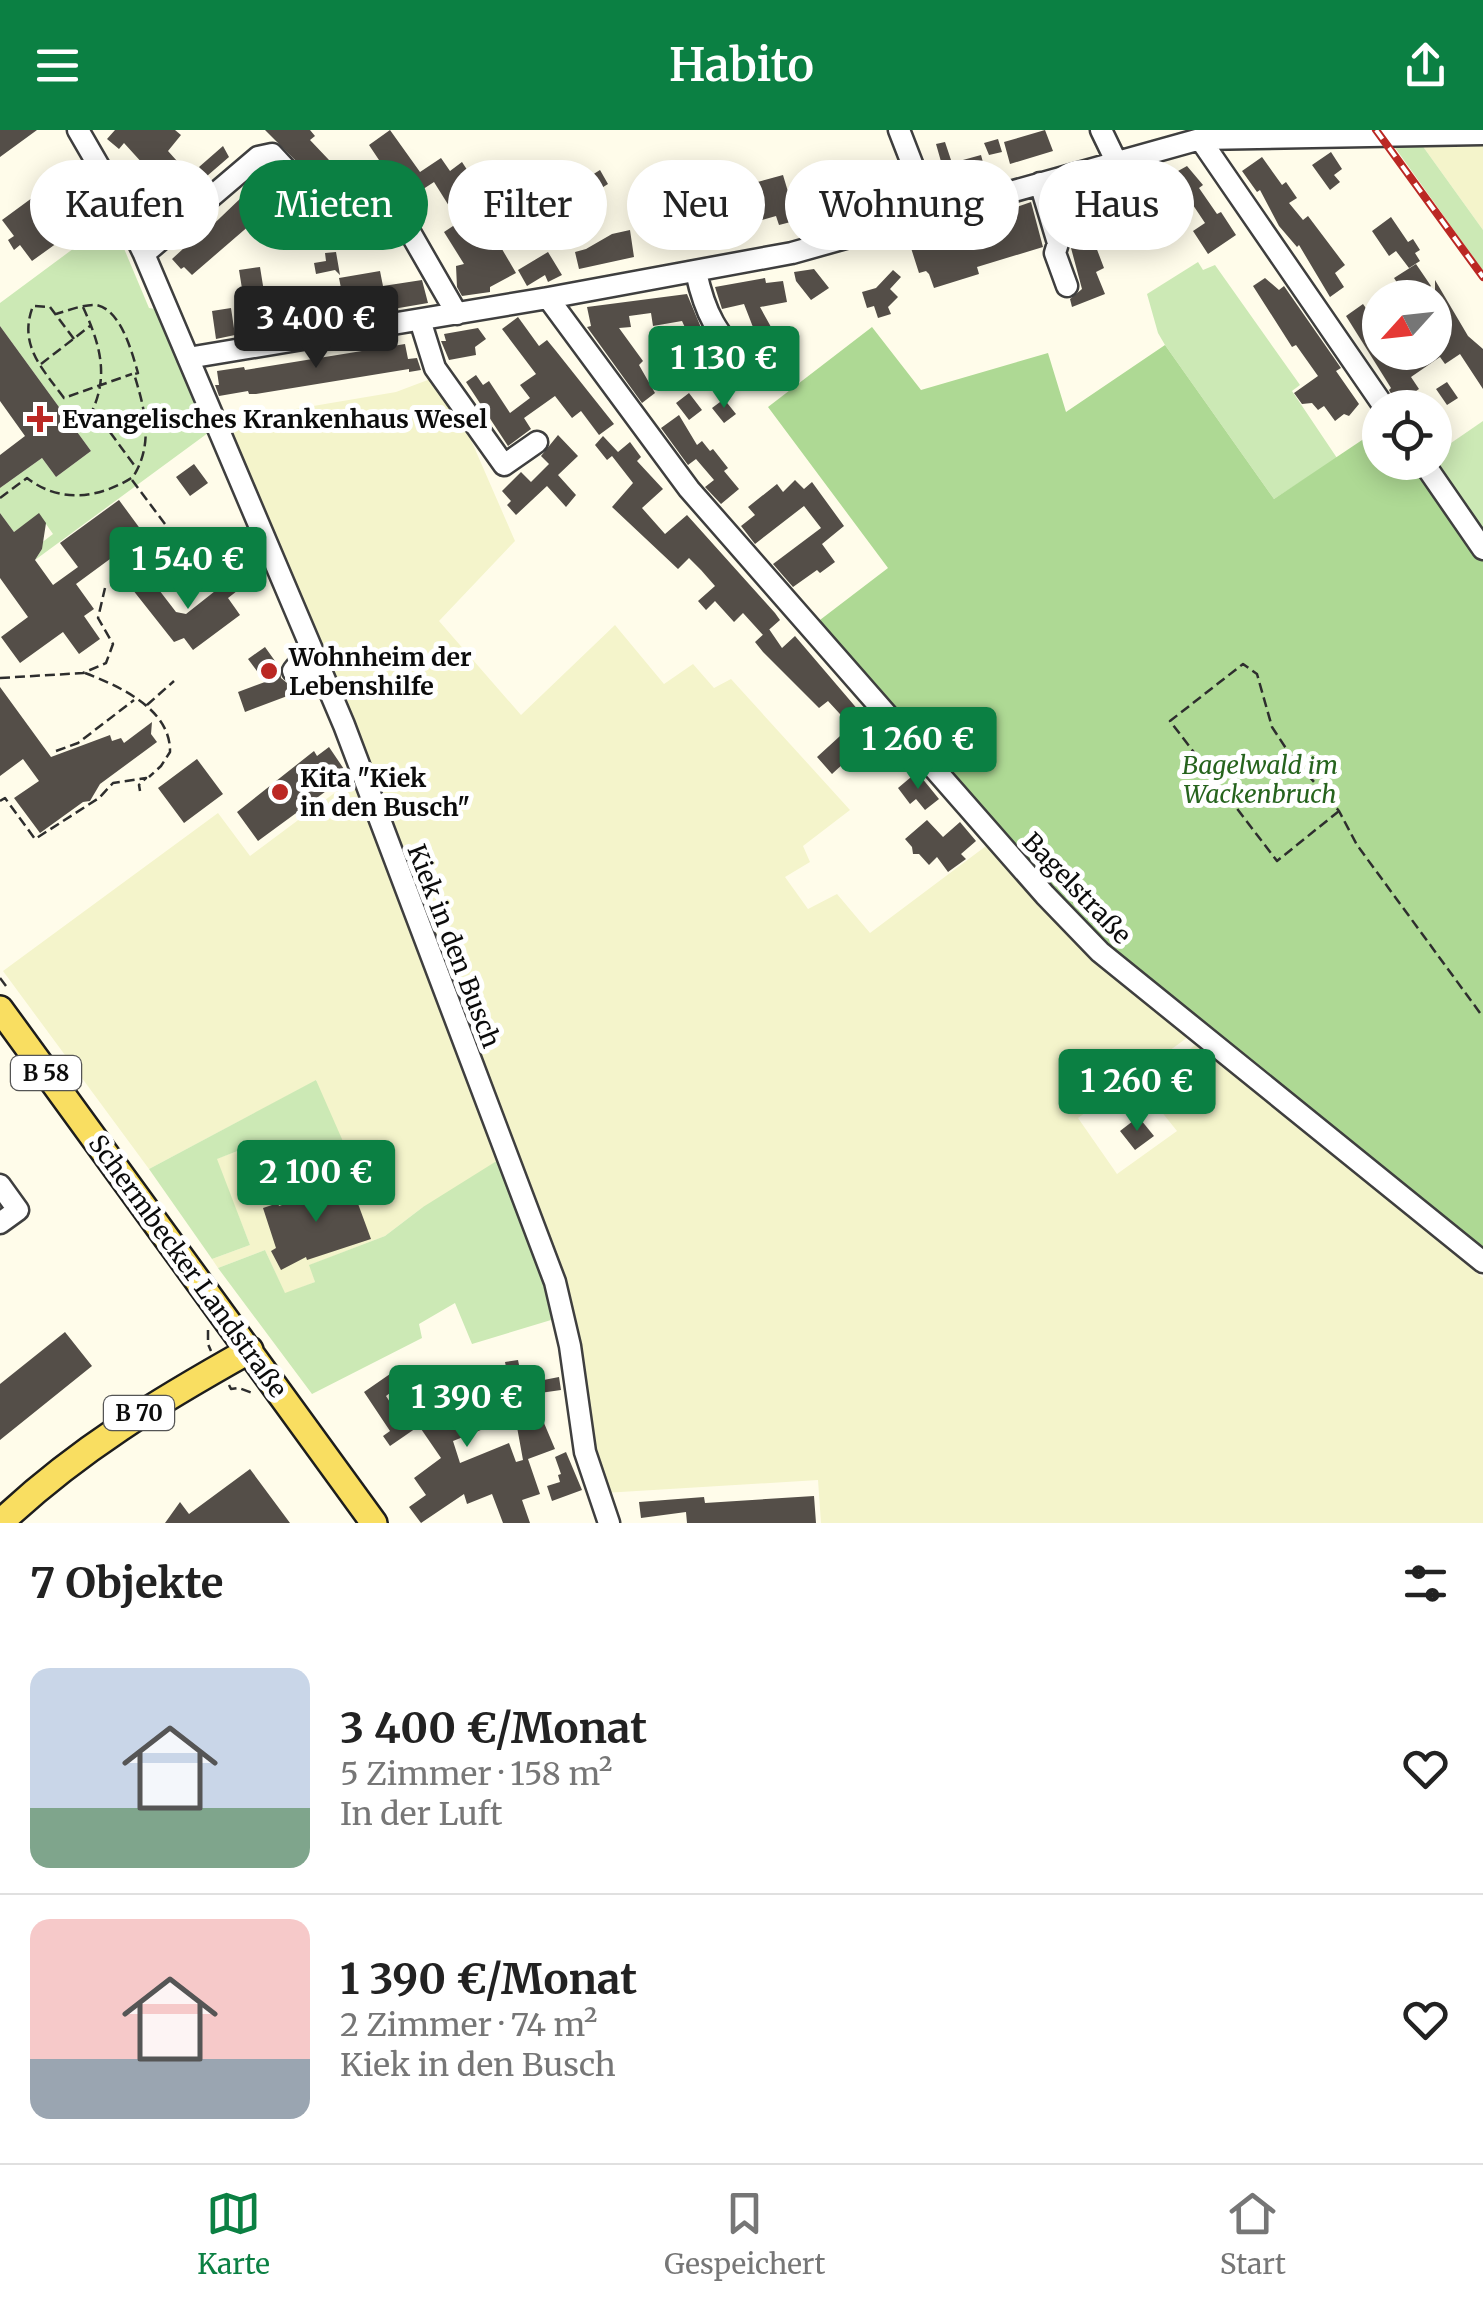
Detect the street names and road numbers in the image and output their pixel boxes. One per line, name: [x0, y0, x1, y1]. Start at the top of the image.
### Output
street label: Bagelstraße: [1016, 826, 1138, 950]
street label: Kiek in den Busch: [400, 840, 508, 1052]
road number: B 58: [11, 1056, 81, 1090]
street label: Schermbecker Landstraße: [82, 1128, 294, 1404]
road number: B 70: [104, 1396, 174, 1430]

